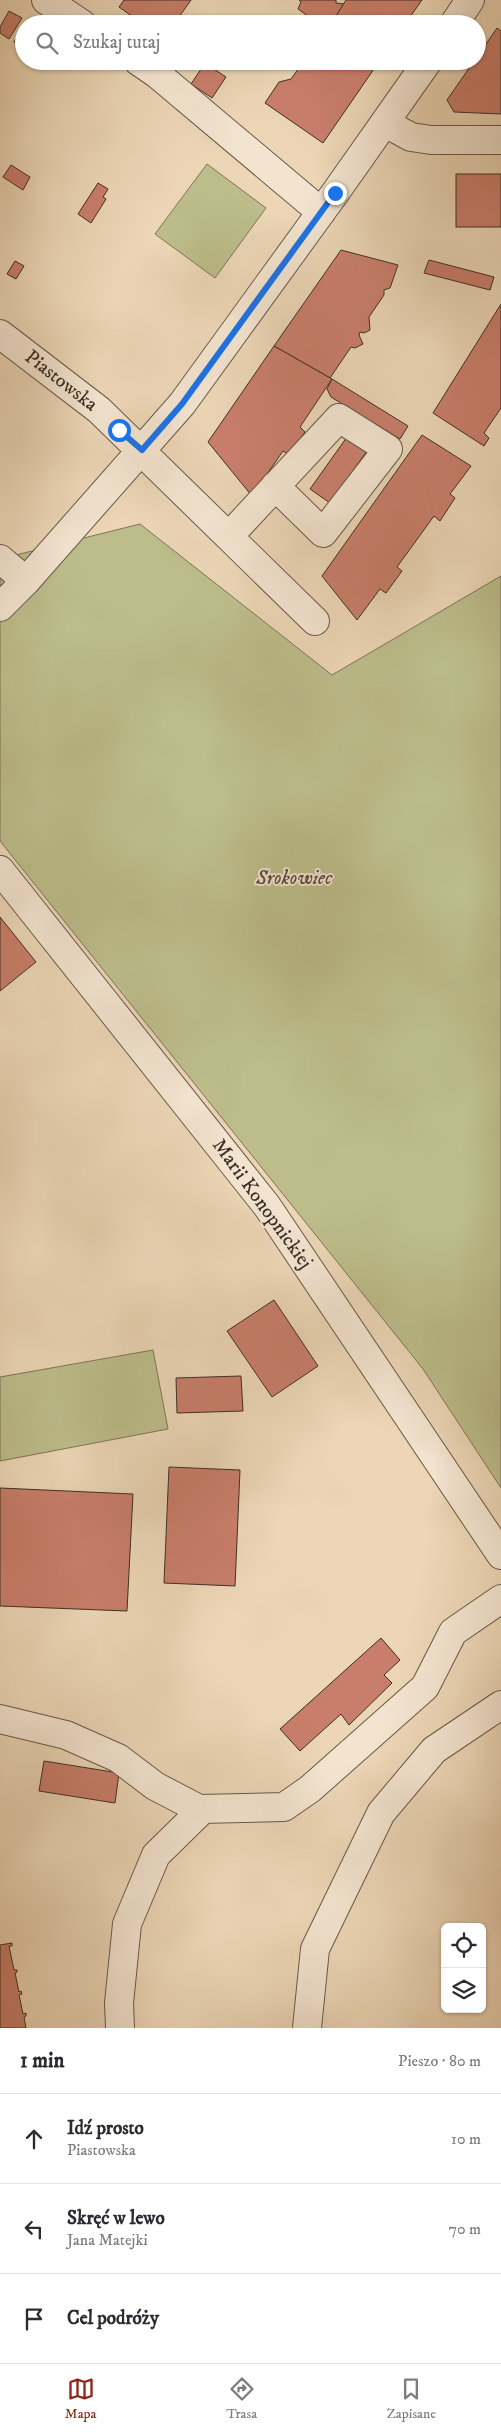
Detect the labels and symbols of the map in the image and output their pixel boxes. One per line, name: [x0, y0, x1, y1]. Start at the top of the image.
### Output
route end: [324, 182, 347, 205]
street label: Piastowska: [19, 345, 103, 418]
route start: [108, 419, 131, 442]
park label: Srokowiec: [255, 866, 333, 891]
street label: Marii Konopnickiej: [206, 1134, 318, 1274]

